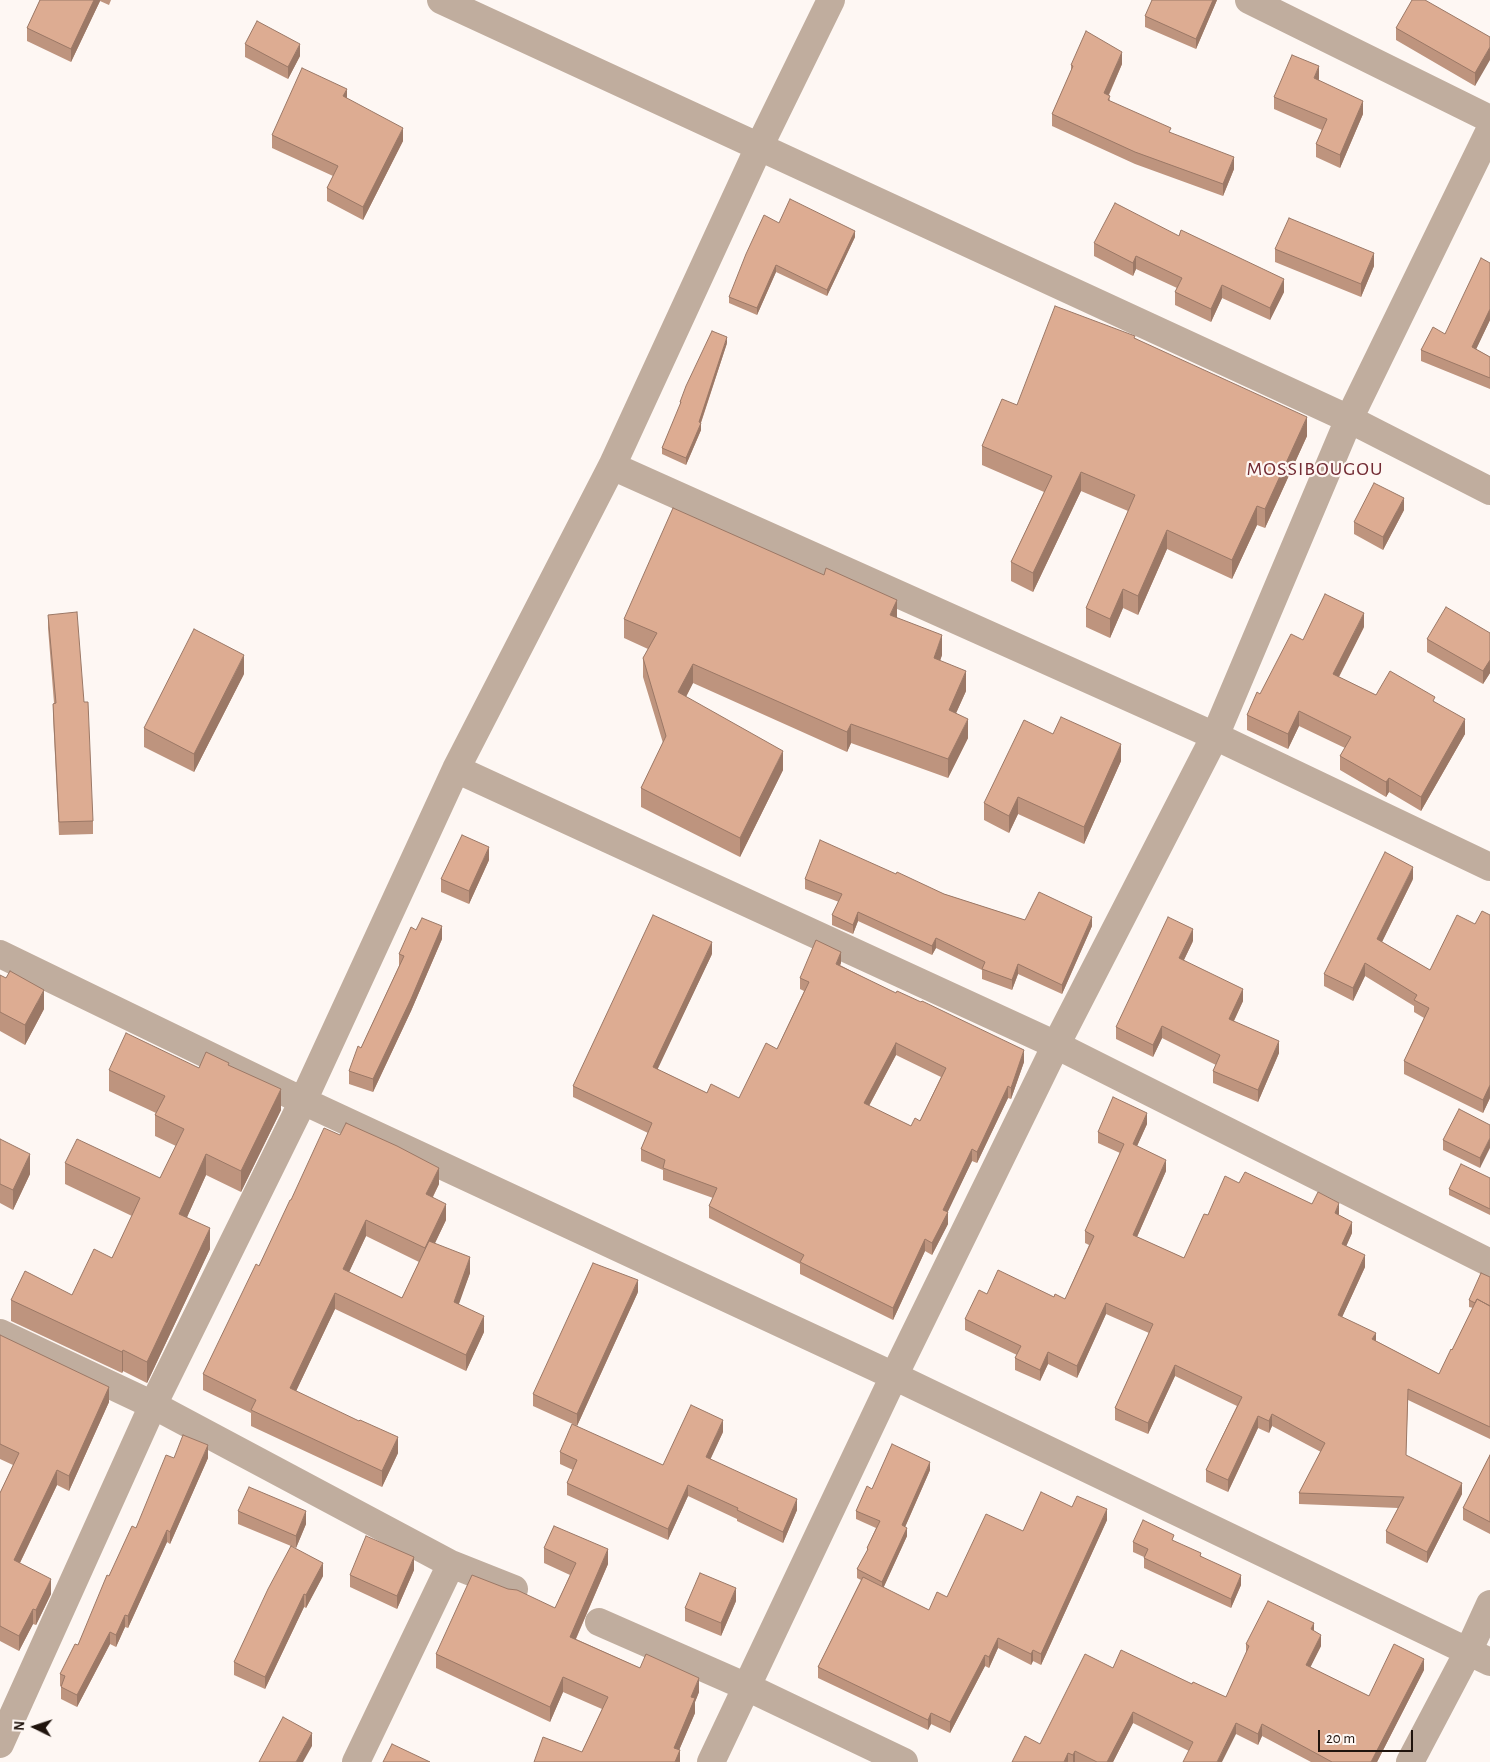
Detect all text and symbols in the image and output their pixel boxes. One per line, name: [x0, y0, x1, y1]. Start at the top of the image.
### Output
district label: MOSSIBOUGOU: [1245, 457, 1385, 481]
north arrow: [10, 1702, 60, 1752]
scale bar: [1320, 1720, 1415, 1752]
text: N: [13, 1721, 27, 1731]
text: 20 m: [1326, 1731, 1355, 1746]

